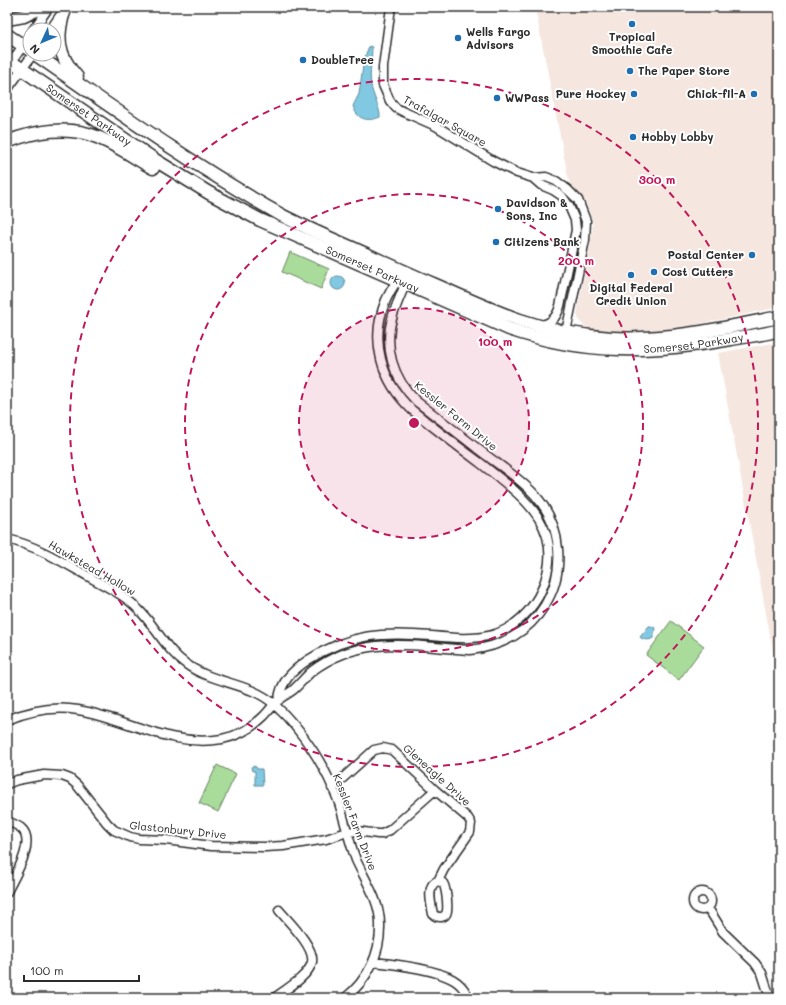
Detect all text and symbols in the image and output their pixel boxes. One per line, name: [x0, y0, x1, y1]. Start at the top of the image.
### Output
marker: Tropical Smoothie Cafe: [627, 19, 637, 29]
north arrow: [22, 22, 62, 62]
place label: Wells Fargo Advisors: [466, 24, 530, 52]
place label: Tropical Smoothie Cafe: [592, 29, 673, 57]
marker: Wells Fargo Advisors: [453, 33, 463, 43]
text: N: [26, 41, 43, 58]
place label: DoubleTree: [311, 52, 374, 67]
marker: DoubleTree: [298, 55, 308, 65]
place label: The Paper Store: [638, 63, 730, 78]
marker: The Paper Store: [625, 66, 635, 76]
street label: Somerset Parkway: [43, 80, 135, 149]
place label: Pure Hockey: [555, 86, 626, 101]
place label: Chick-fil-A: [687, 86, 746, 101]
marker: Pure Hockey: [629, 89, 639, 99]
marker: Chick-fil-A: [749, 89, 759, 99]
place label: WWPass: [505, 90, 550, 105]
street label: Trafalgar Square: [401, 91, 490, 150]
marker: WWPass: [492, 93, 502, 103]
place label: Hobby Lobby: [641, 129, 713, 144]
marker: Hobby Lobby: [628, 132, 638, 142]
text: 300 m: [639, 171, 675, 187]
place label: Davidson & Sons, Inc: [506, 195, 568, 223]
marker: Davidson & Sons, Inc: [493, 204, 503, 214]
place label: Citizens Bank: [504, 234, 580, 249]
marker: Citizens Bank: [491, 237, 501, 247]
street label: Somerset Parkway: [324, 242, 422, 296]
place label: Postal Center: [667, 247, 744, 262]
marker: Postal Center: [747, 250, 757, 260]
text: 200 m: [558, 252, 594, 268]
place label: Cost Cutters: [662, 264, 734, 279]
marker: Cost Cutters: [649, 267, 659, 277]
marker: Digital Federal Credit Union: [626, 270, 636, 280]
place label: Digital Federal Credit Union: [589, 280, 673, 308]
street label: Somerset Parkway: [643, 329, 745, 356]
text: 100 m: [478, 333, 512, 349]
street label: Kessler Farm Drive: [412, 377, 501, 454]
centre of rings: [407, 416, 421, 430]
street label: Hawkstead Hollow: [46, 536, 139, 599]
street label: Gleneagle Drive: [400, 740, 474, 809]
street label: Kessler Farm Drive: [330, 771, 381, 873]
street label: Glastonbury Drive: [129, 817, 227, 842]
scale bar: [24, 957, 139, 983]
text: 100 m: [30, 962, 64, 978]

